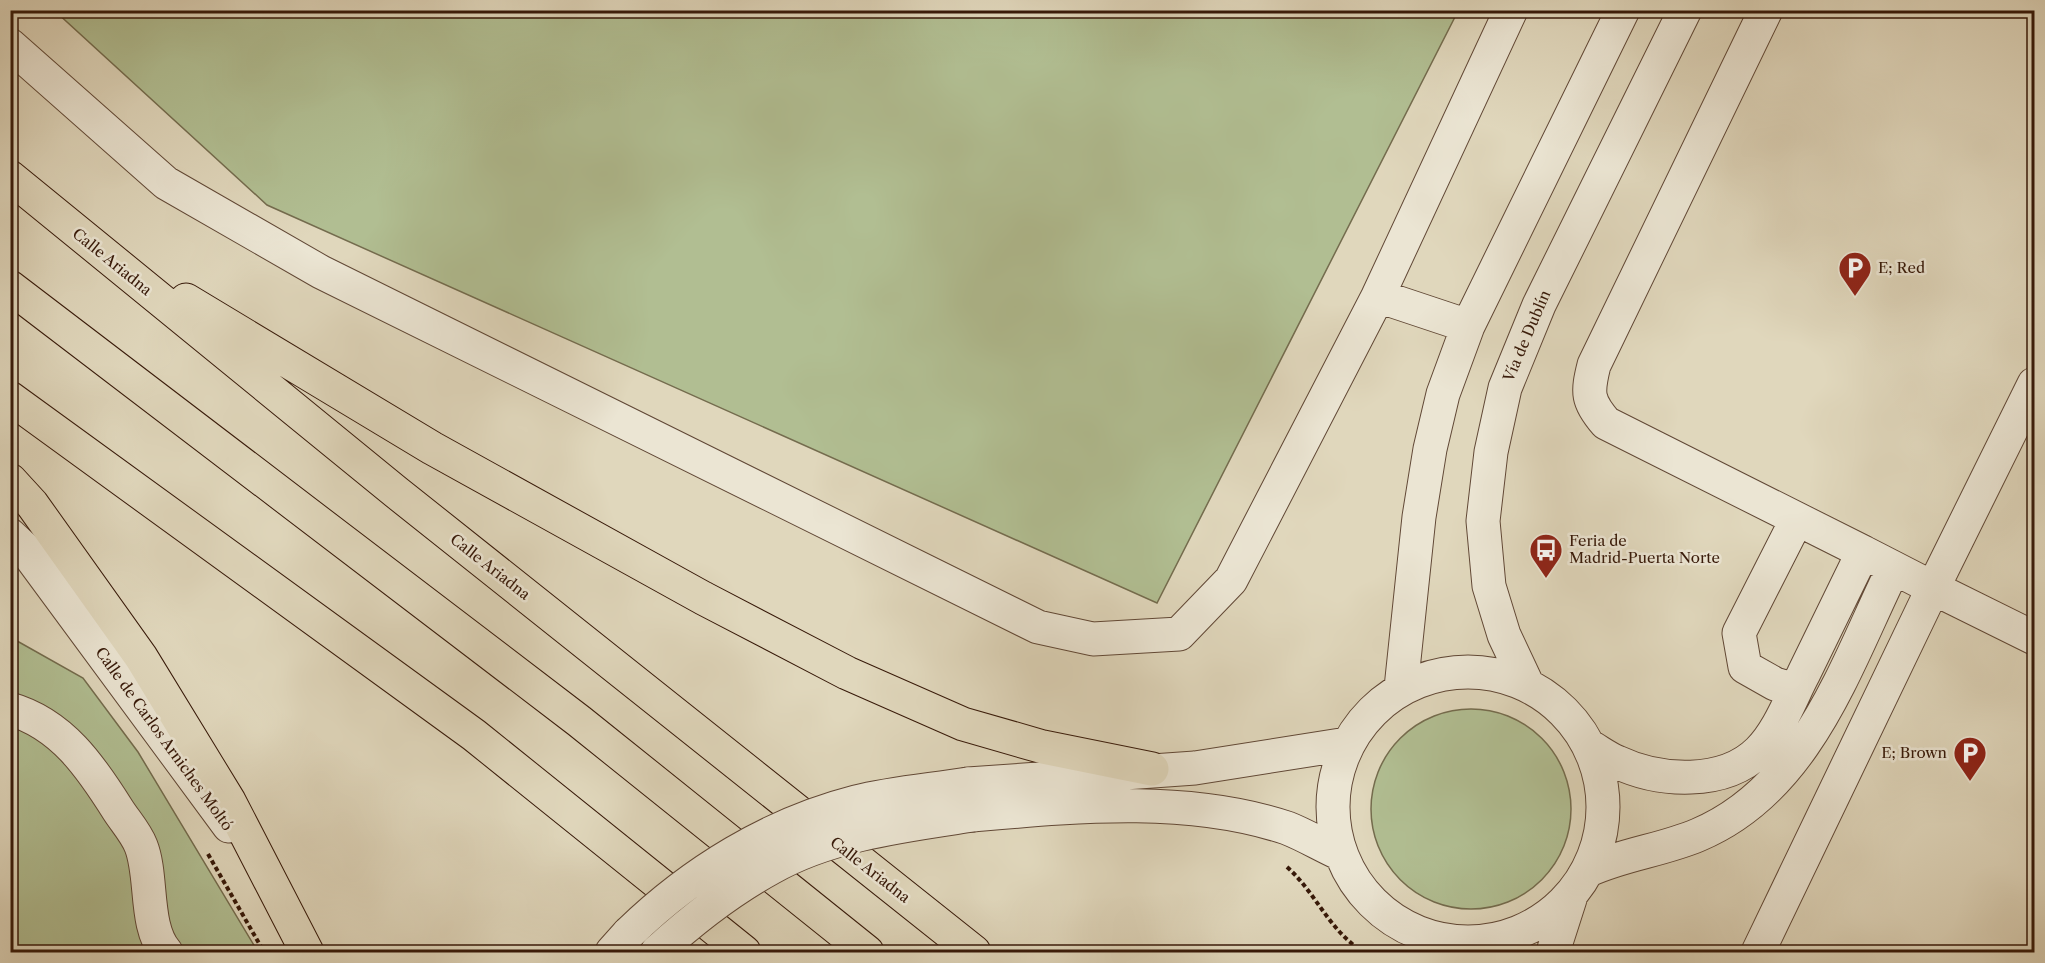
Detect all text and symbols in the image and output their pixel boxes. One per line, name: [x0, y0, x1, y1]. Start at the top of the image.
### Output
street label: Calle Ariadna: [69, 224, 156, 299]
parking icon: E; Red: [1837, 250, 1873, 297]
place label: E; Red: [1878, 258, 1925, 277]
street label: Vía de Dublín: [1498, 287, 1555, 385]
street label: Calle Ariadna: [446, 529, 534, 604]
place label: Feria de Madrid-Puerta Norte: [1569, 531, 1720, 567]
bus stop icon: Feria de Madrid-Puerta Norte: [1528, 532, 1564, 579]
street label: Calle de Carlos Arniches Moltó: [91, 643, 237, 834]
parking icon: E; Brown: [1952, 735, 1988, 782]
place label: E; Brown: [1881, 743, 1948, 762]
street label: Calle Ariadna: [826, 832, 914, 907]

